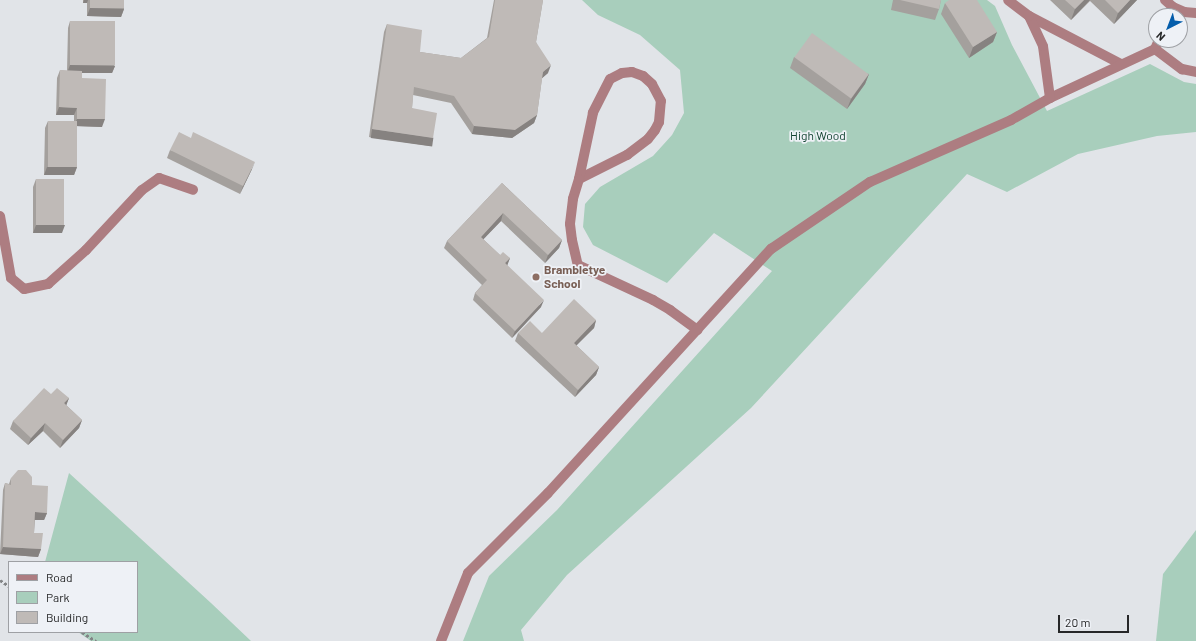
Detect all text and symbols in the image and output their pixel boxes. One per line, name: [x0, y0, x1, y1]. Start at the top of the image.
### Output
north arrow: [1148, 8, 1188, 48]
text: N: [1153, 29, 1167, 44]
park label: High Wood: [790, 129, 846, 143]
place label: Brambletye School: [544, 263, 605, 291]
marker: Brambletye School: [531, 272, 541, 282]
legend: [8, 561, 138, 633]
text: Road: [46, 570, 73, 584]
text: Park: [46, 590, 70, 604]
scale bar: [1060, 607, 1131, 633]
text: Building: [46, 610, 88, 624]
text: 20 m: [1065, 615, 1091, 629]

